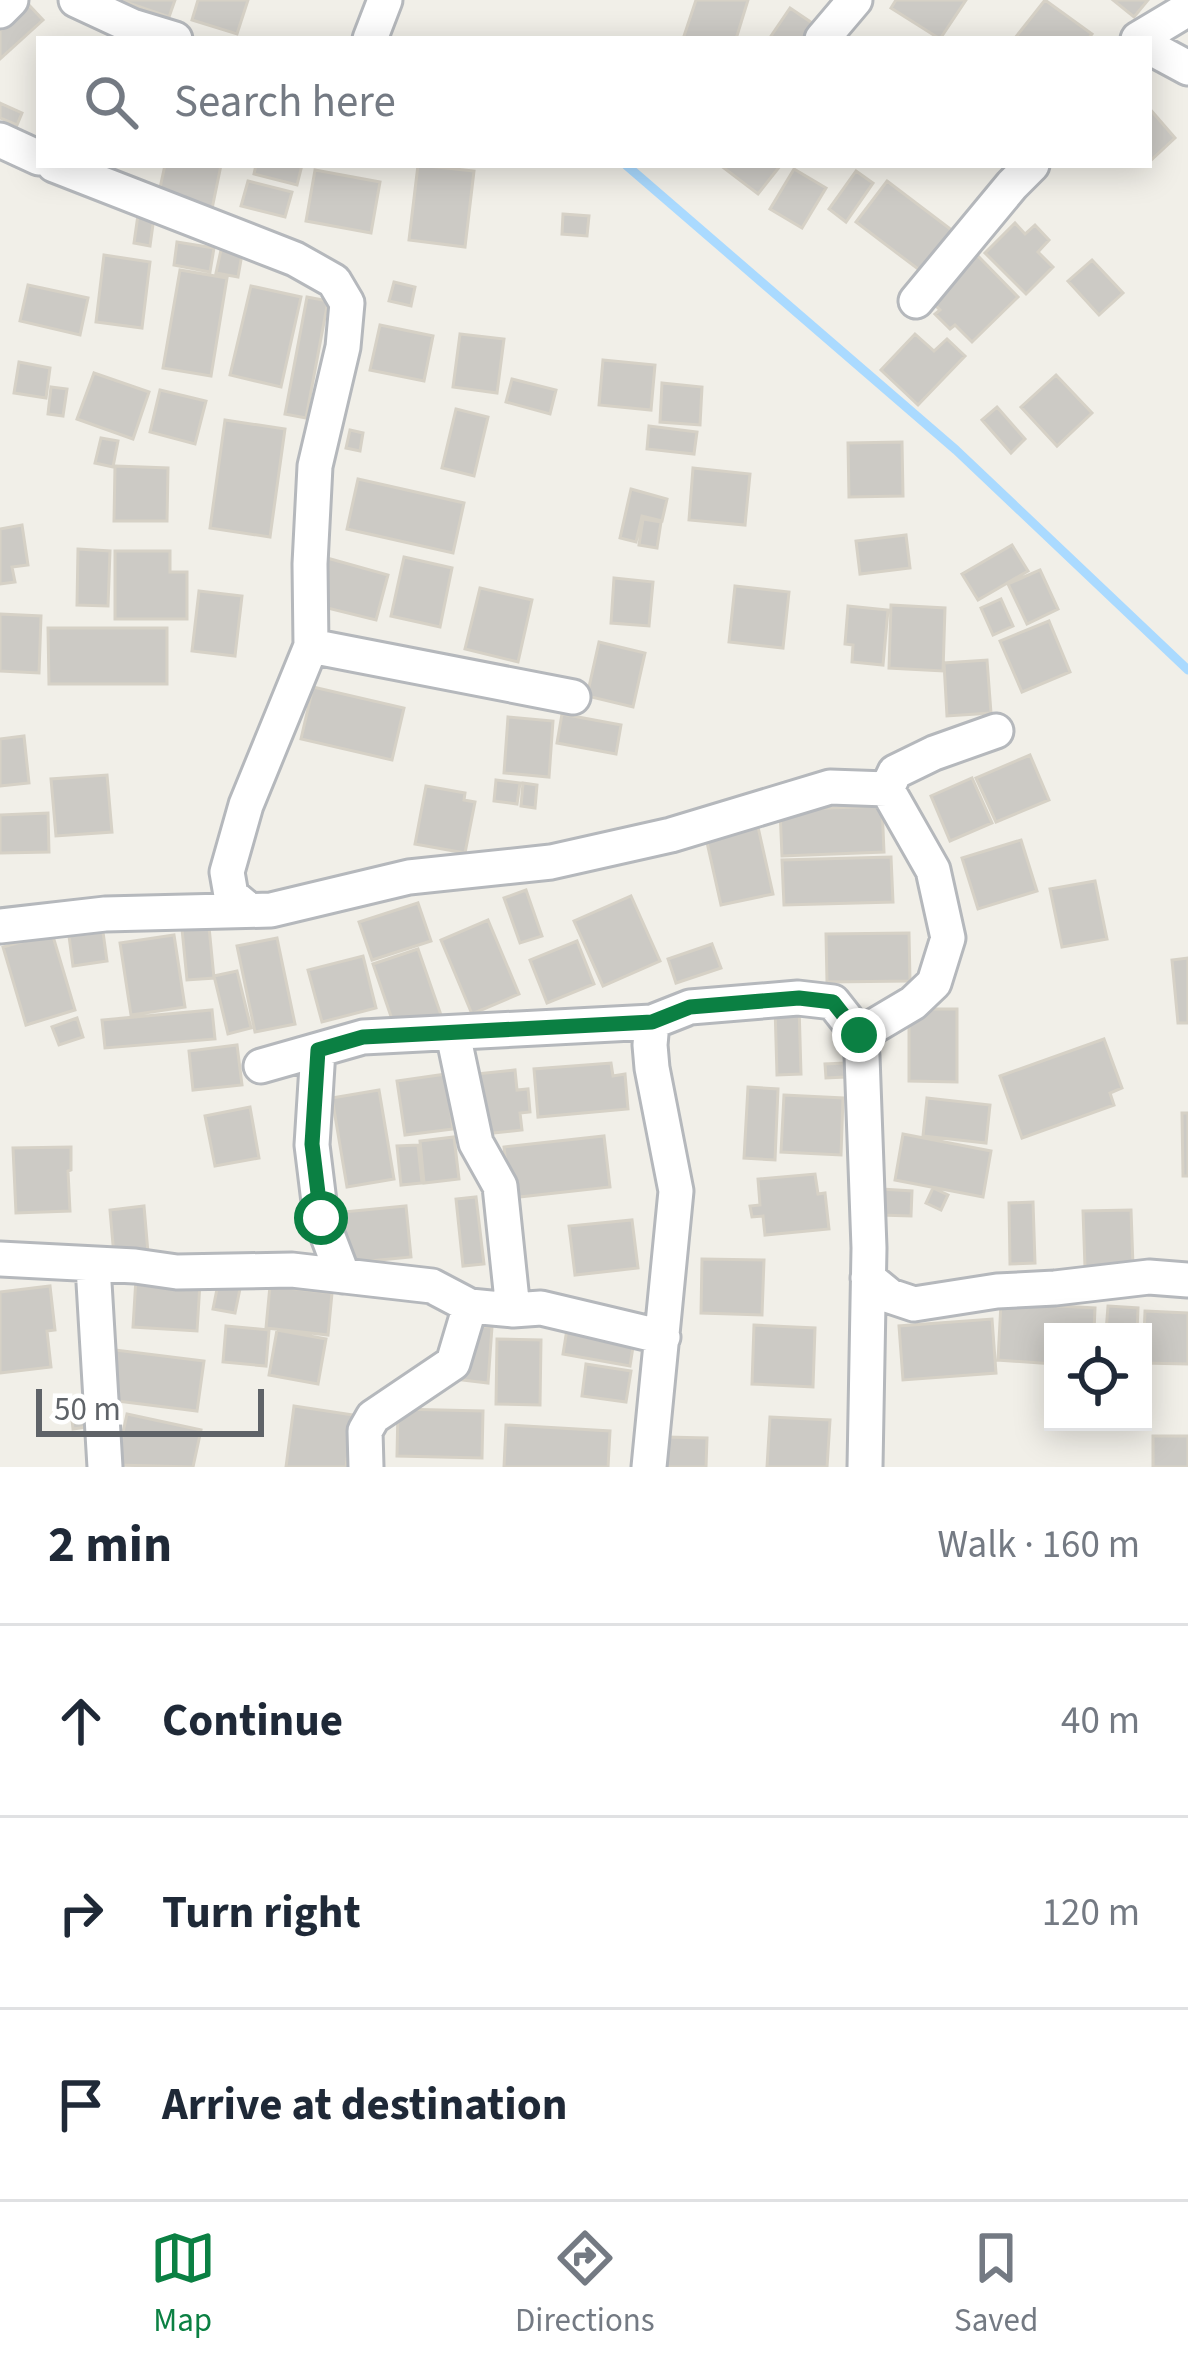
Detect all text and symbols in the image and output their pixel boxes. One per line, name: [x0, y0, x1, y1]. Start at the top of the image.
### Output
search box: [36, 36, 1152, 168]
icon: search: [78, 69, 144, 135]
text: Search here: [174, 70, 396, 134]
route end: [832, 1008, 886, 1062]
route start: [294, 1191, 348, 1245]
map controls: [1044, 1323, 1152, 1431]
button: locate: [1044, 1323, 1152, 1431]
scale bar: [36, 1383, 264, 1436]
text: 50 m: [54, 1386, 121, 1433]
text: 2 min: [48, 1509, 172, 1581]
text: Walk · 160 m: [937, 1517, 1140, 1573]
icon: ahead: [48, 1688, 114, 1754]
text: Continue: [162, 1689, 343, 1753]
text: 40 m: [1061, 1693, 1140, 1749]
icon: right: [48, 1880, 114, 1946]
text: Turn right: [162, 1881, 361, 1945]
text: 120 m: [1042, 1885, 1140, 1941]
icon: arrive: [48, 2072, 114, 2138]
text: Arrive at destination: [162, 2073, 567, 2137]
tab: Map: [150, 2225, 216, 2344]
tab: Directions: [515, 2225, 655, 2344]
tab: Saved: [954, 2225, 1038, 2344]

